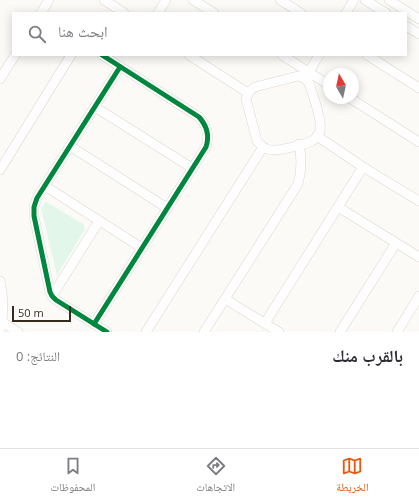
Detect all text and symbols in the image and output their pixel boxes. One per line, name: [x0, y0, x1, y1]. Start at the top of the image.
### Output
search box: [12, 12, 407, 56]
text: ابحث هنا: [58, 21, 108, 41]
icon: search: [26, 23, 48, 45]
north arrow: [323, 68, 359, 104]
scale bar: [12, 304, 71, 323]
text: 50 m: [18, 305, 44, 320]
text: بالقرب منك: [332, 344, 403, 367]
text: النتائج: 0: [16, 347, 60, 365]
tab: المحفوظات: [50, 455, 95, 498]
tab: الاتجاهات: [196, 455, 235, 498]
tab: الخريطة: [336, 455, 369, 498]

